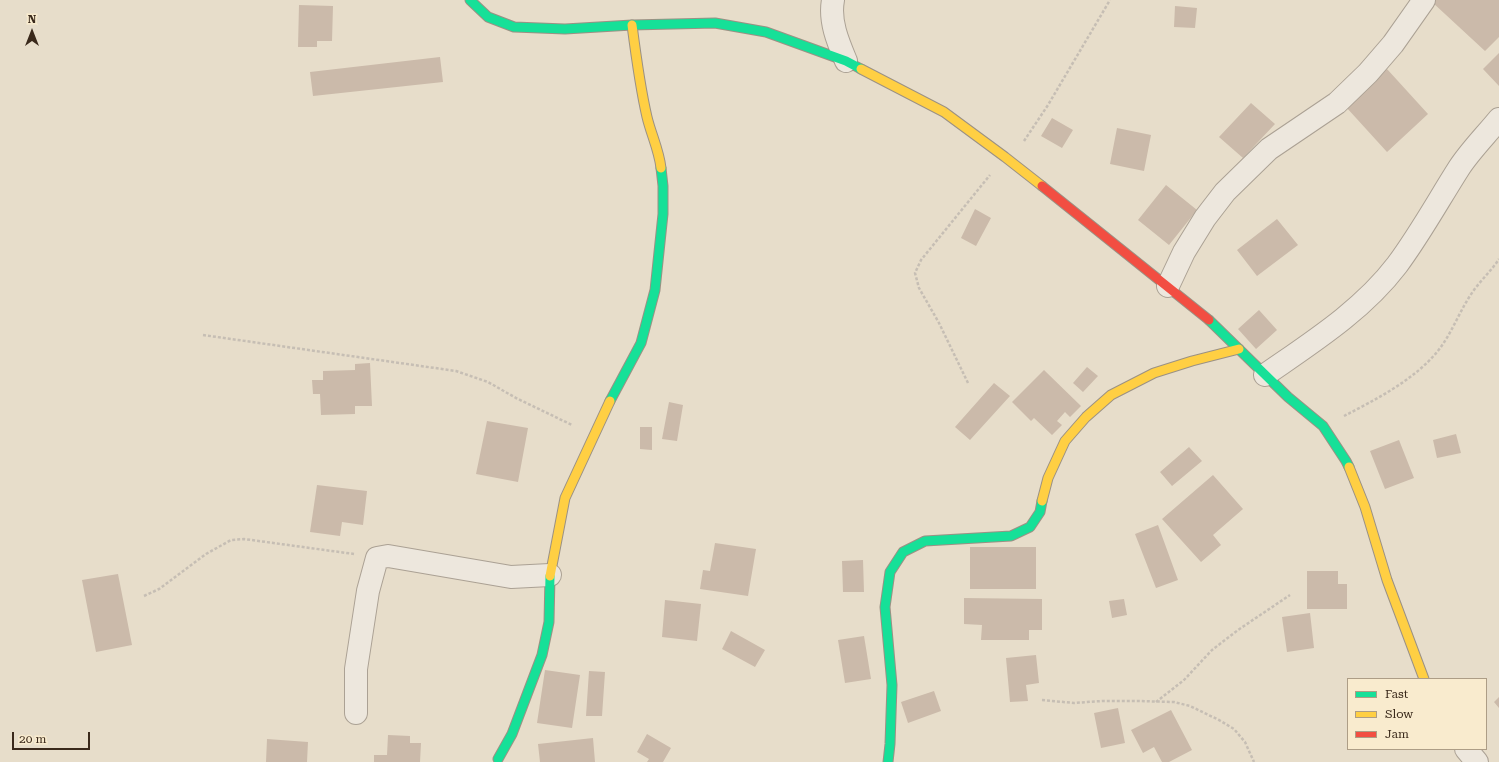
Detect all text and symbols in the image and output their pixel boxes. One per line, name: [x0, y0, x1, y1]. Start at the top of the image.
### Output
north arrow: [12, 12, 52, 52]
text: N: [28, 13, 36, 26]
legend: [1347, 678, 1487, 750]
text: Fast: [1385, 687, 1408, 701]
text: Slow: [1385, 707, 1413, 721]
scale bar: [14, 724, 92, 750]
text: Jam: [1385, 727, 1409, 741]
text: 20 m: [19, 732, 46, 746]

